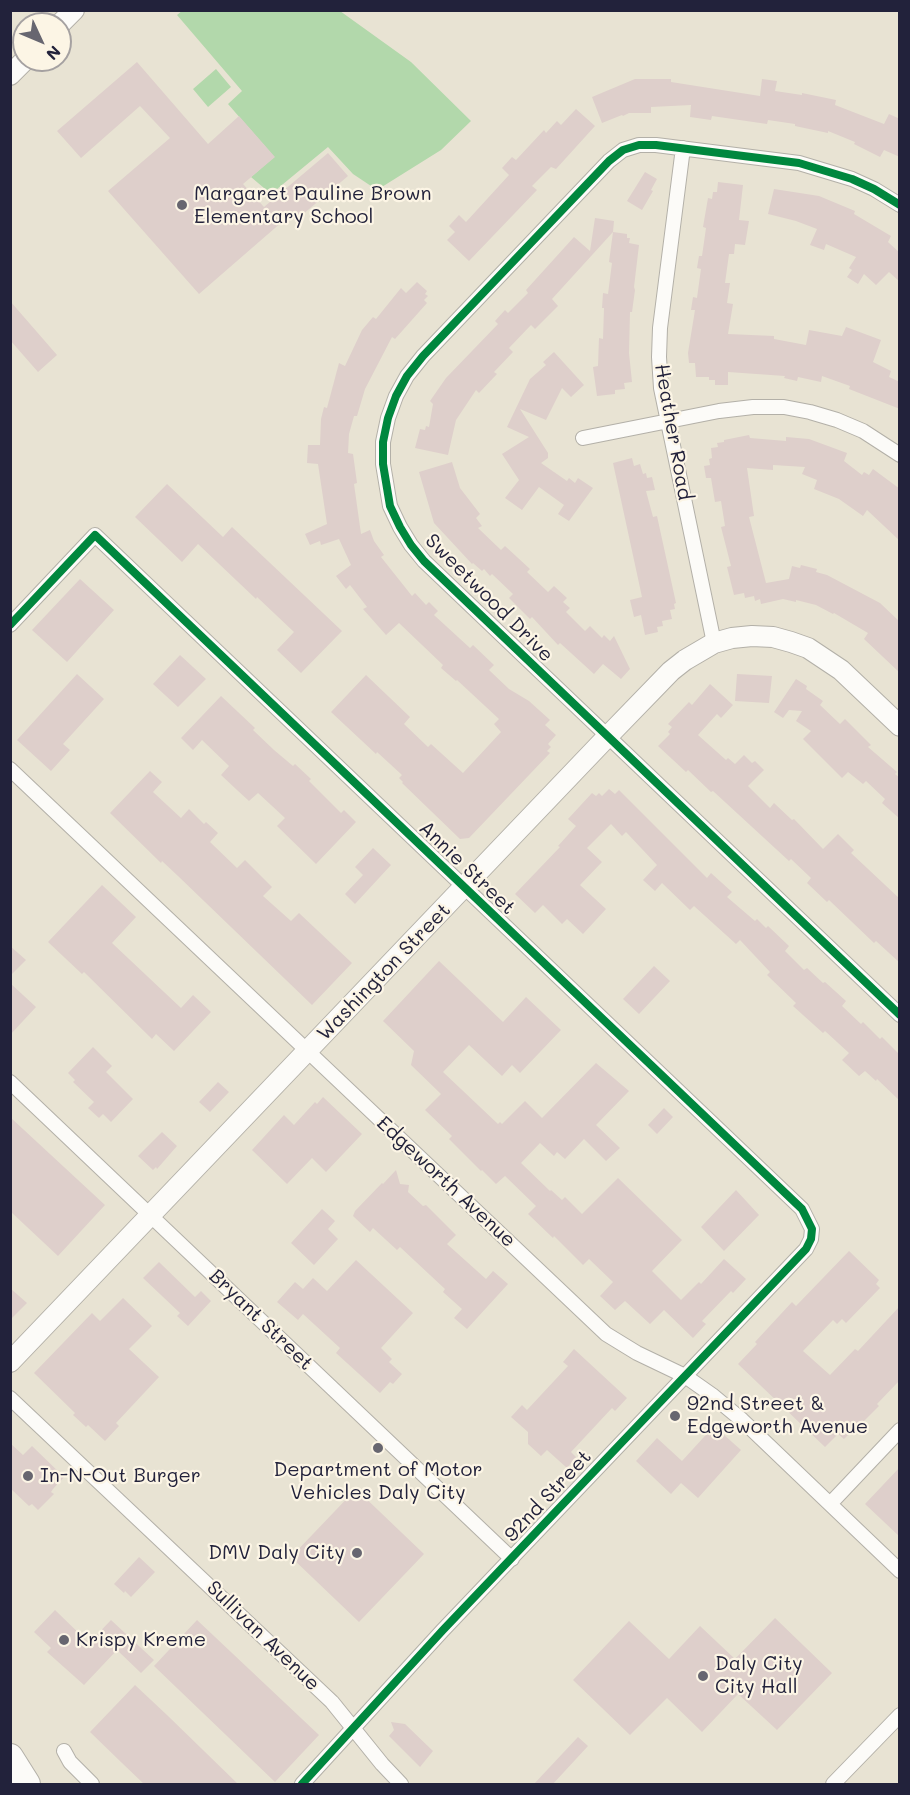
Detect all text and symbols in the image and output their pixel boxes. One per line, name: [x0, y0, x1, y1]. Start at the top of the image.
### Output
north arrow: [12, 12, 72, 72]
text: N: [42, 42, 66, 65]
place label: Margaret Pauline Brown Elementary School: [194, 182, 432, 229]
marker: Margaret Pauline Brown Elementary School: [175, 198, 189, 212]
street label: Heather Road: [649, 362, 697, 502]
street label: Sweetwood Drive: [420, 529, 558, 667]
street label: Annie Street: [414, 816, 520, 920]
street label: Washington Street: [312, 898, 456, 1046]
street label: Edgeworth Avenue: [372, 1111, 520, 1253]
street label: Bryant Street: [204, 1264, 318, 1376]
place label: 92nd Street & Edgeworth Avenue: [687, 1392, 868, 1439]
marker: 92nd Street & Edgeworth Avenue: [668, 1409, 682, 1423]
marker: Department of Motor Vehicles Daly City: [371, 1441, 385, 1455]
street label: 92nd Street: [499, 1445, 597, 1547]
place label: Department of Motor Vehicles Daly City: [274, 1458, 482, 1505]
place label: In-N-Out Burger: [40, 1464, 201, 1488]
marker: In-N-Out Burger: [21, 1469, 35, 1483]
place label: DMV Daly City: [208, 1541, 345, 1565]
marker: DMV Daly City: [350, 1546, 364, 1560]
street label: Sullivan Avenue: [201, 1576, 325, 1696]
place label: Krispy Kreme: [76, 1628, 206, 1652]
marker: Krispy Kreme: [57, 1633, 71, 1647]
place label: Daly City City Hall: [715, 1652, 803, 1699]
marker: Daly City City Hall: [696, 1669, 710, 1683]

